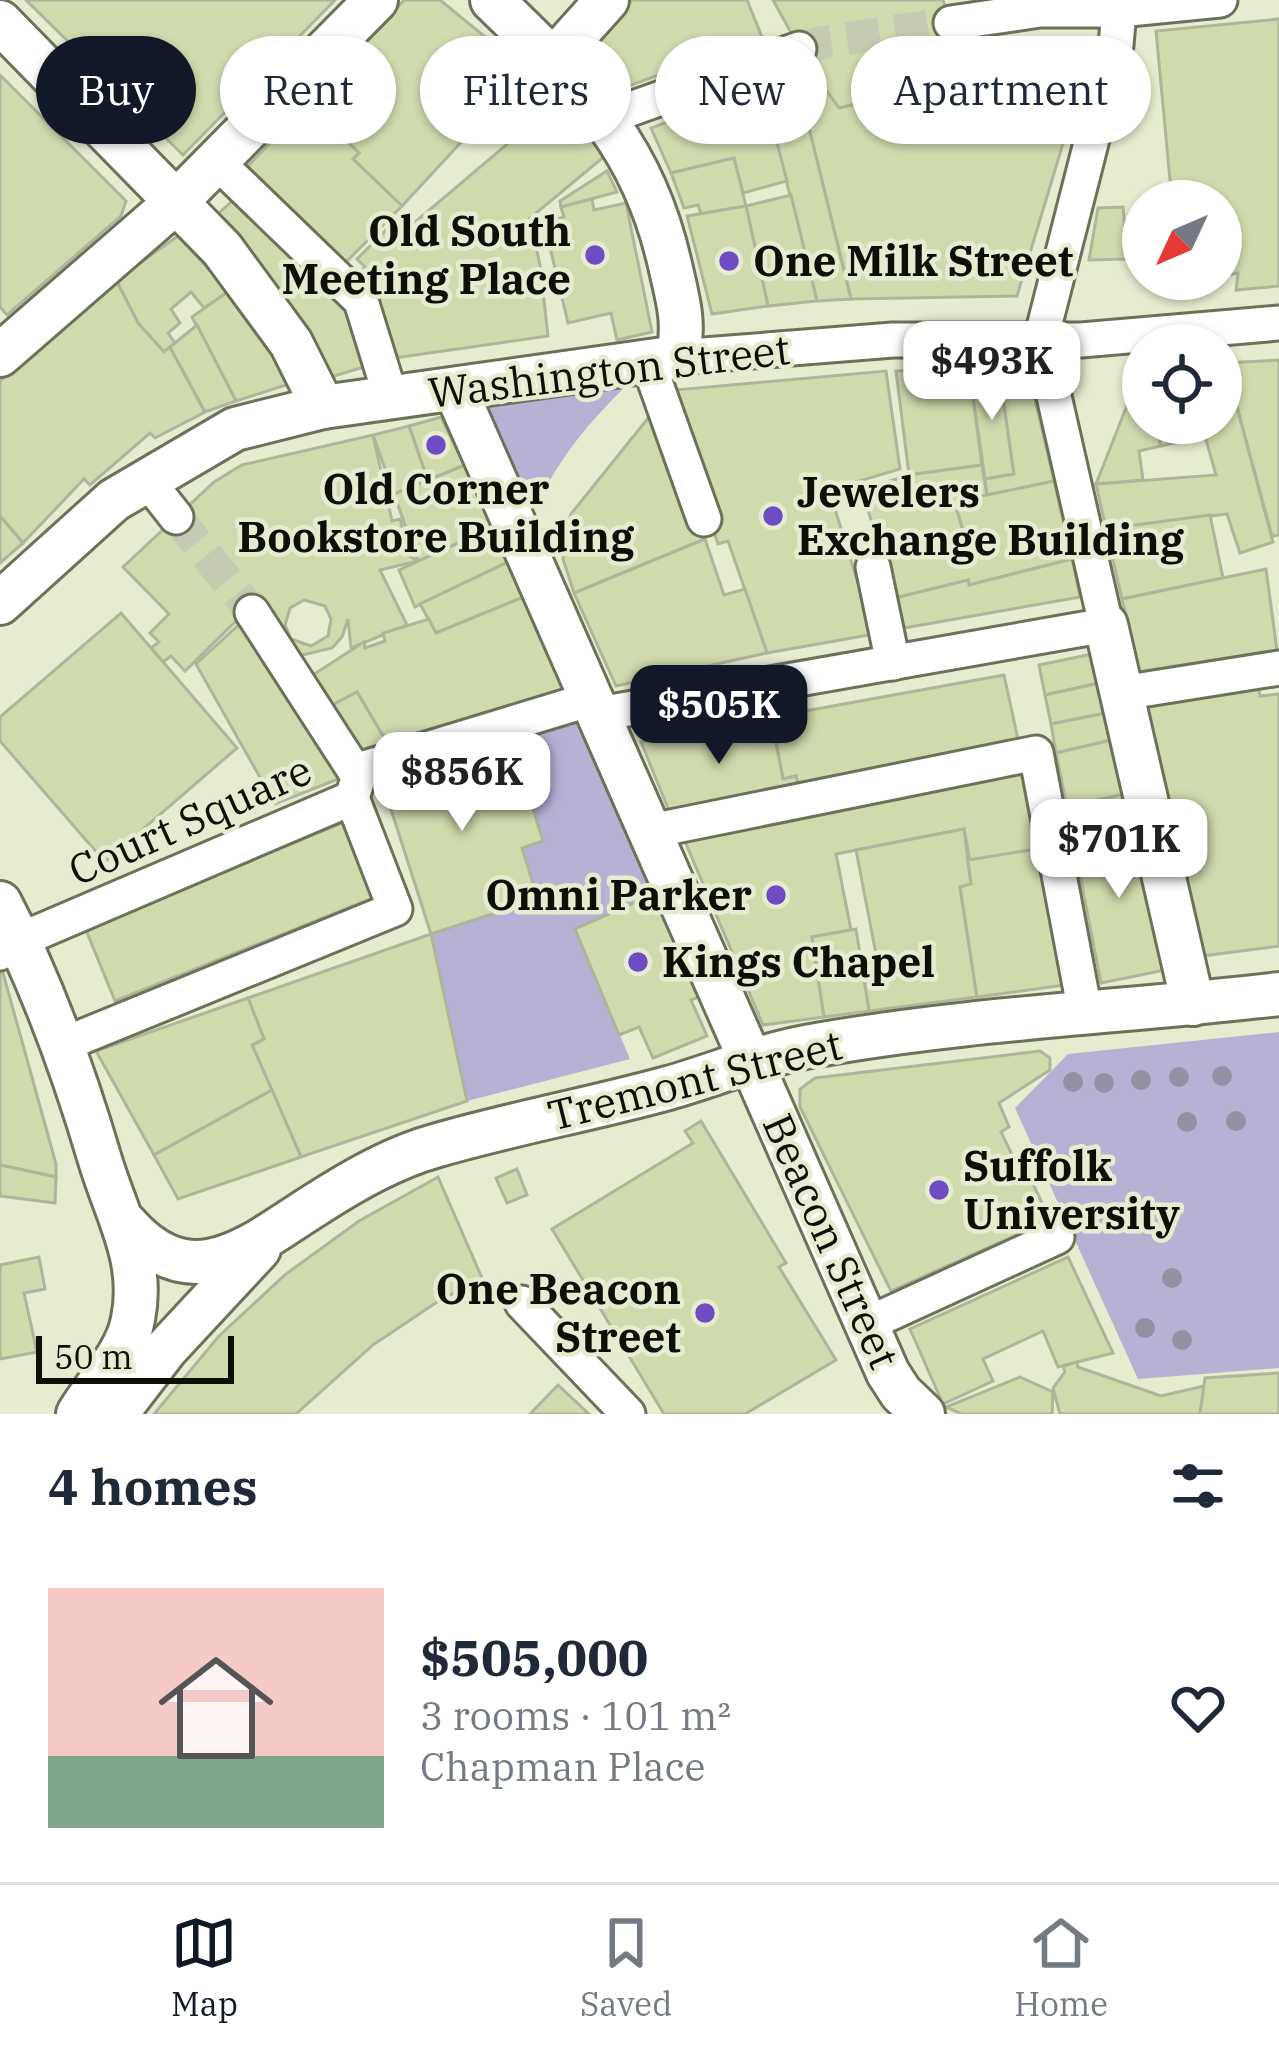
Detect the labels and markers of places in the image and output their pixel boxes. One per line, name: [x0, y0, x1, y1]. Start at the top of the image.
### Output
place label: Old South Meeting Place: [281, 203, 571, 306]
place label: One Milk Street: [753, 233, 1074, 288]
marker: Old South Meeting Place: [582, 242, 608, 268]
marker: One Milk Street: [716, 248, 742, 274]
pin: $493K: [908, 321, 1076, 423]
marker: Old Corner Bookstore Building: [423, 432, 449, 458]
place label: Old Corner Bookstore Building: [238, 461, 635, 564]
place label: Jewelers Exchange Building: [797, 464, 1185, 567]
marker: Jewelers Exchange Building: [760, 503, 786, 529]
pin: $505K: [635, 665, 803, 767]
pin: $856K: [378, 732, 546, 834]
pin: $701K: [1035, 799, 1203, 901]
place label: Omni Parker: [485, 867, 752, 922]
marker: Omni Parker: [763, 882, 789, 908]
place label: Kings Chapel: [662, 934, 935, 989]
marker: Kings Chapel: [625, 949, 651, 975]
place label: Suffolk University: [963, 1138, 1180, 1241]
marker: Suffolk University: [926, 1177, 952, 1203]
place label: One Beacon Street: [436, 1261, 681, 1364]
marker: One Beacon Street: [692, 1300, 718, 1326]

